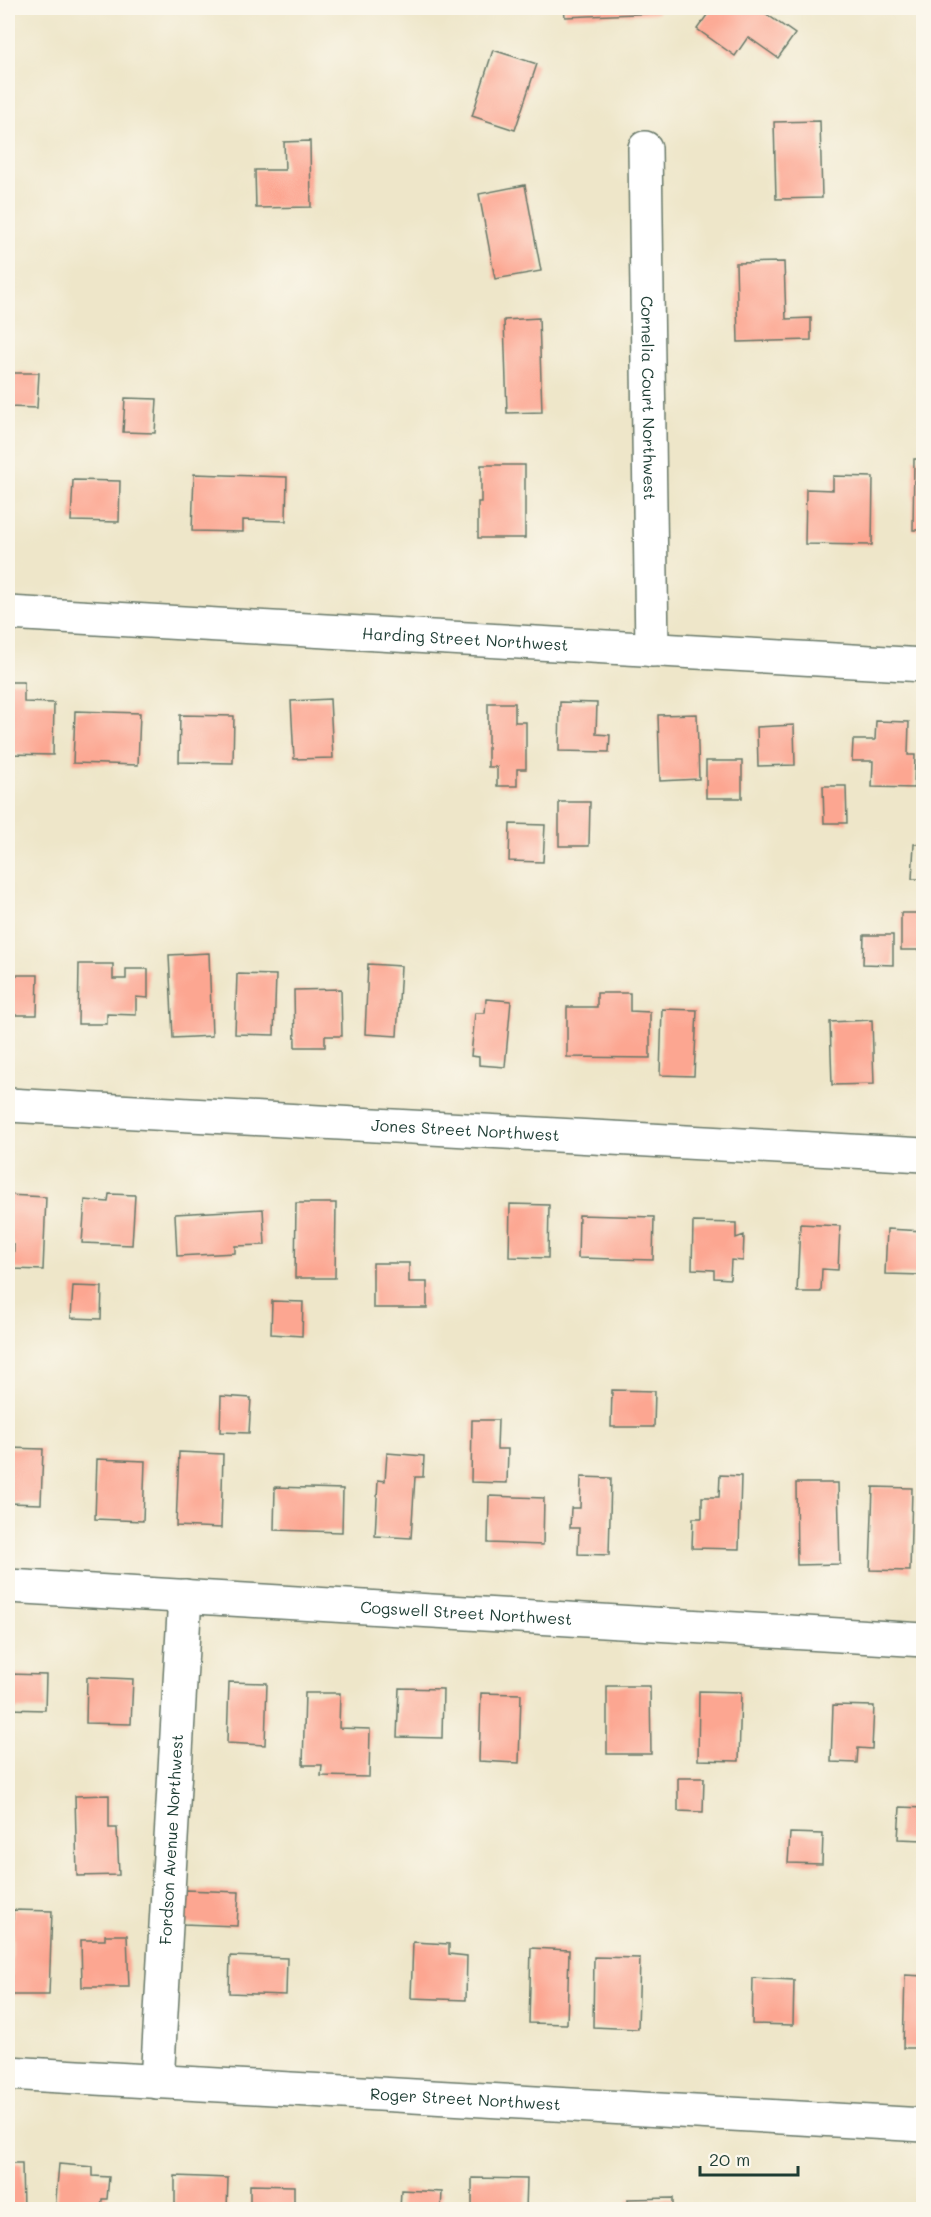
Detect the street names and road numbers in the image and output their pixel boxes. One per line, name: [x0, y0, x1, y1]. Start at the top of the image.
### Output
street label: Cornelia Court Northwest: [637, 296, 661, 500]
street label: Harding Street Northwest: [362, 622, 569, 655]
street label: Jones Street Northwest: [371, 1114, 560, 1145]
street label: Cogswell Street Northwest: [360, 1596, 573, 1629]
street label: Fordson Avenue Northwest: [154, 1733, 187, 1945]
street label: Roger Street Northwest: [369, 2083, 561, 2114]

